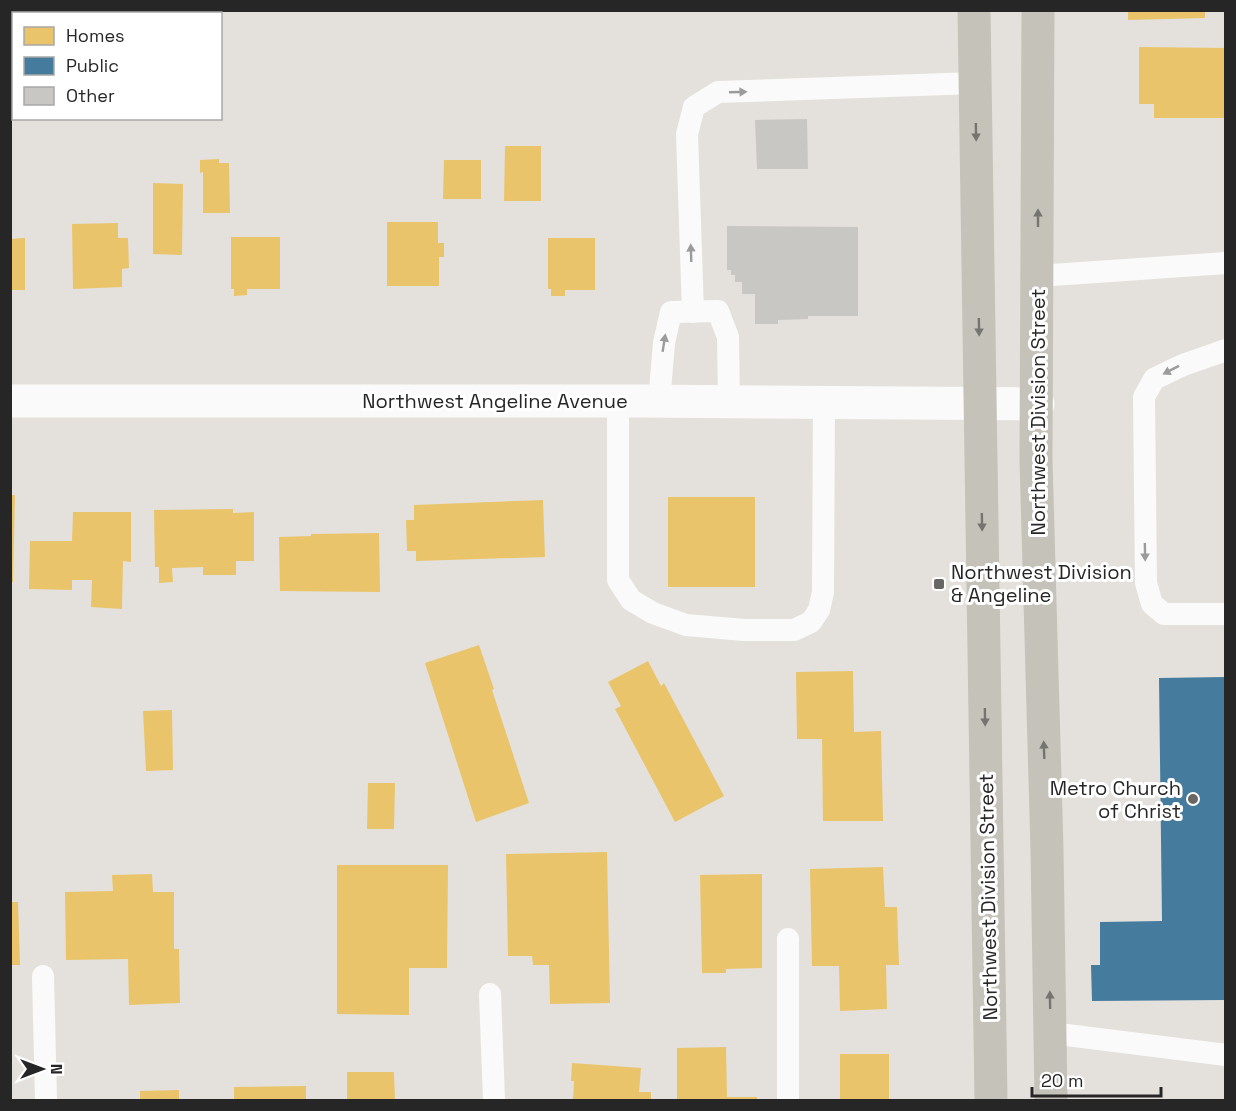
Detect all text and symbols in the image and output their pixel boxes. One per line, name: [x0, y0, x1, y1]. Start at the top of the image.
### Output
legend: [12, 12, 222, 120]
text: Homes: [66, 24, 125, 47]
text: Public: [66, 54, 119, 77]
text: Other: [66, 84, 115, 107]
one-way arrow: [728, 87, 747, 96]
one-way arrow: [971, 122, 981, 141]
one-way arrow: [1033, 208, 1043, 227]
one-way arrow: [686, 244, 696, 263]
street label: Northwest Division Street: [1025, 288, 1051, 536]
one-way arrow: [974, 317, 984, 336]
one-way arrow: [660, 334, 669, 353]
one-way arrow: [1162, 365, 1180, 375]
street label: Northwest Angeline Avenue: [362, 388, 628, 414]
one-way arrow: [977, 512, 987, 531]
one-way arrow: [1141, 543, 1150, 562]
place label: Northwest Division & Angeline: [951, 559, 1132, 608]
marker: Northwest Division & Angeline: [932, 577, 946, 591]
one-way arrow: [980, 707, 990, 726]
one-way arrow: [1040, 740, 1049, 759]
street label: Northwest Division Street: [973, 773, 1003, 1021]
place label: Metro Church of Christ: [1050, 775, 1181, 824]
marker: Metro Church of Christ: [1186, 792, 1200, 806]
one-way arrow: [1045, 991, 1055, 1010]
north arrow: [12, 1039, 72, 1099]
scale bar: [1032, 1060, 1161, 1098]
text: N: [46, 1064, 67, 1074]
text: 20 m: [1041, 1069, 1084, 1092]

